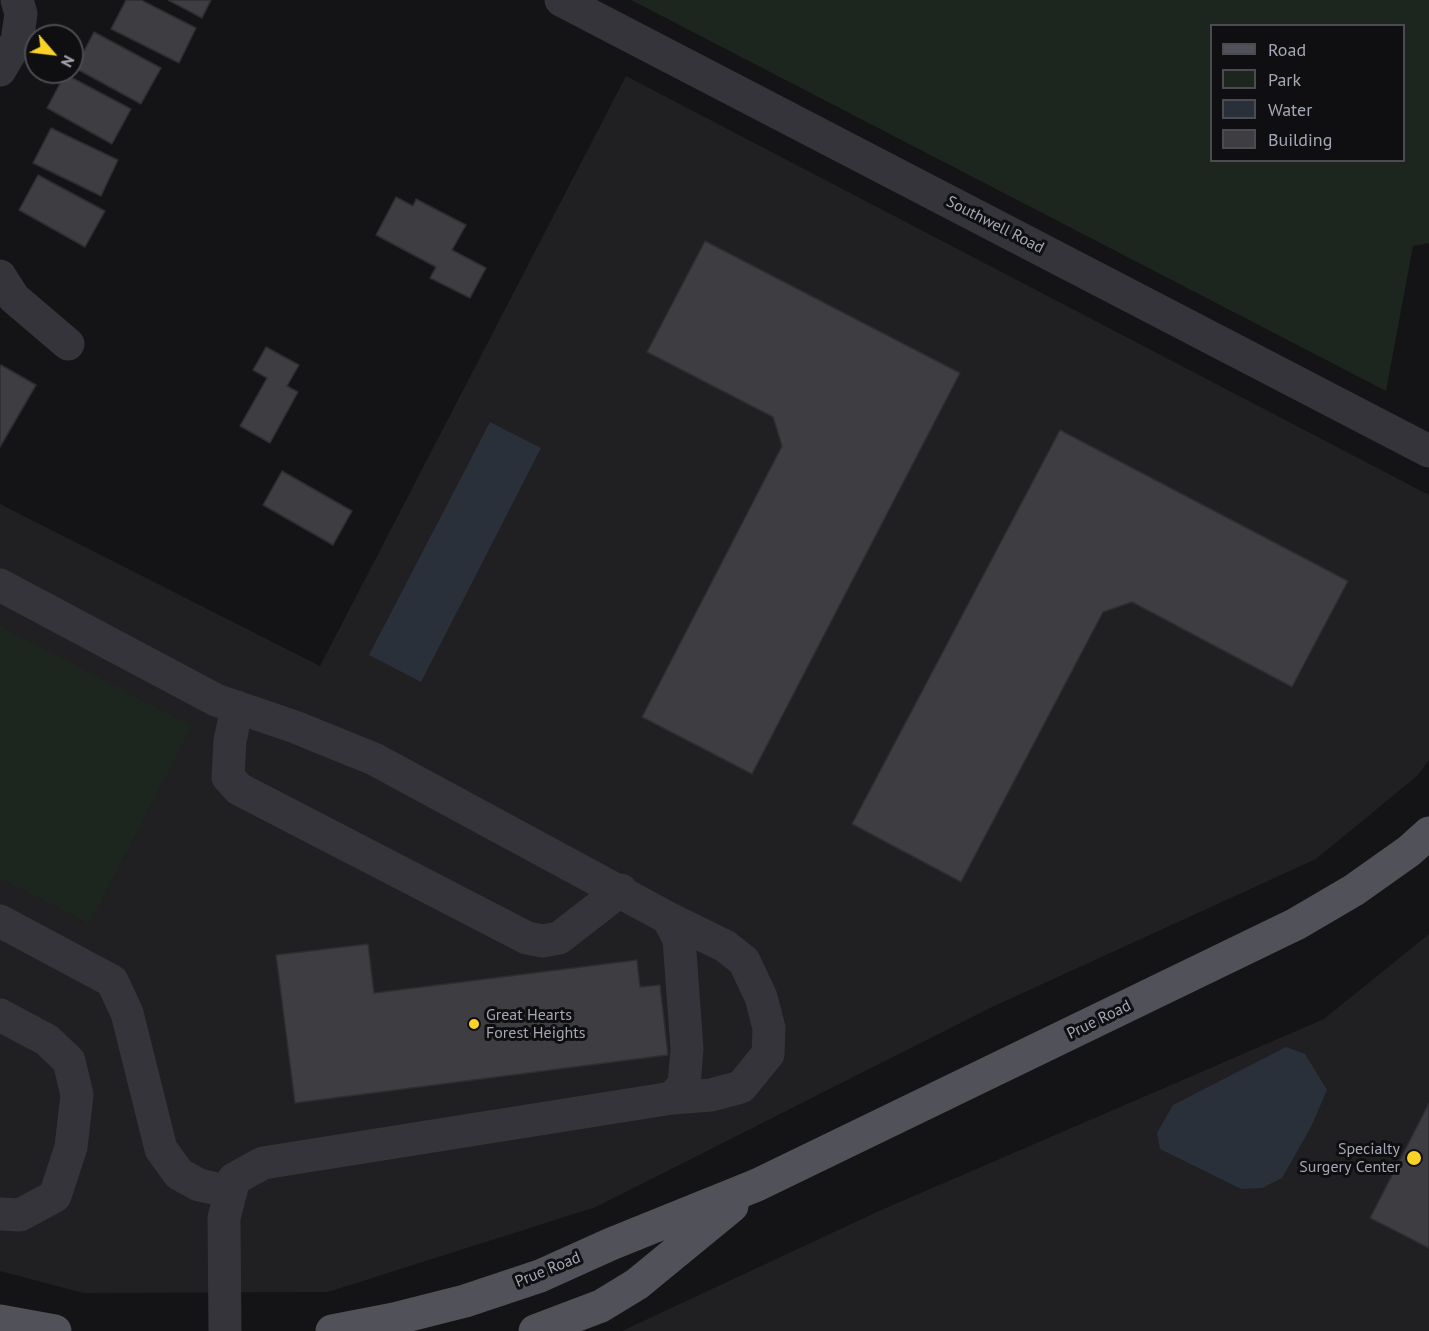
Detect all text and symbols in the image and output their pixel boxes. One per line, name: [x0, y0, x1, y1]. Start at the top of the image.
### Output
north arrow: [24, 24, 84, 84]
legend: [1210, 24, 1405, 162]
text: Road: [1268, 38, 1306, 61]
text: N: [57, 52, 79, 71]
text: Park: [1268, 68, 1301, 91]
text: Water: [1268, 98, 1312, 121]
text: Building: [1268, 128, 1332, 151]
street label: Southwell Road: [943, 192, 1047, 258]
street label: Prue Road: [1064, 996, 1134, 1044]
place label: Great Hearts Forest Heights: [486, 1005, 586, 1043]
marker: Great Hearts Forest Heights: [467, 1017, 481, 1031]
place label: Specialty Surgery Center: [1299, 1139, 1400, 1177]
marker: Specialty Surgery Center: [1405, 1149, 1423, 1167]
street label: Prue Road: [513, 1248, 583, 1292]

